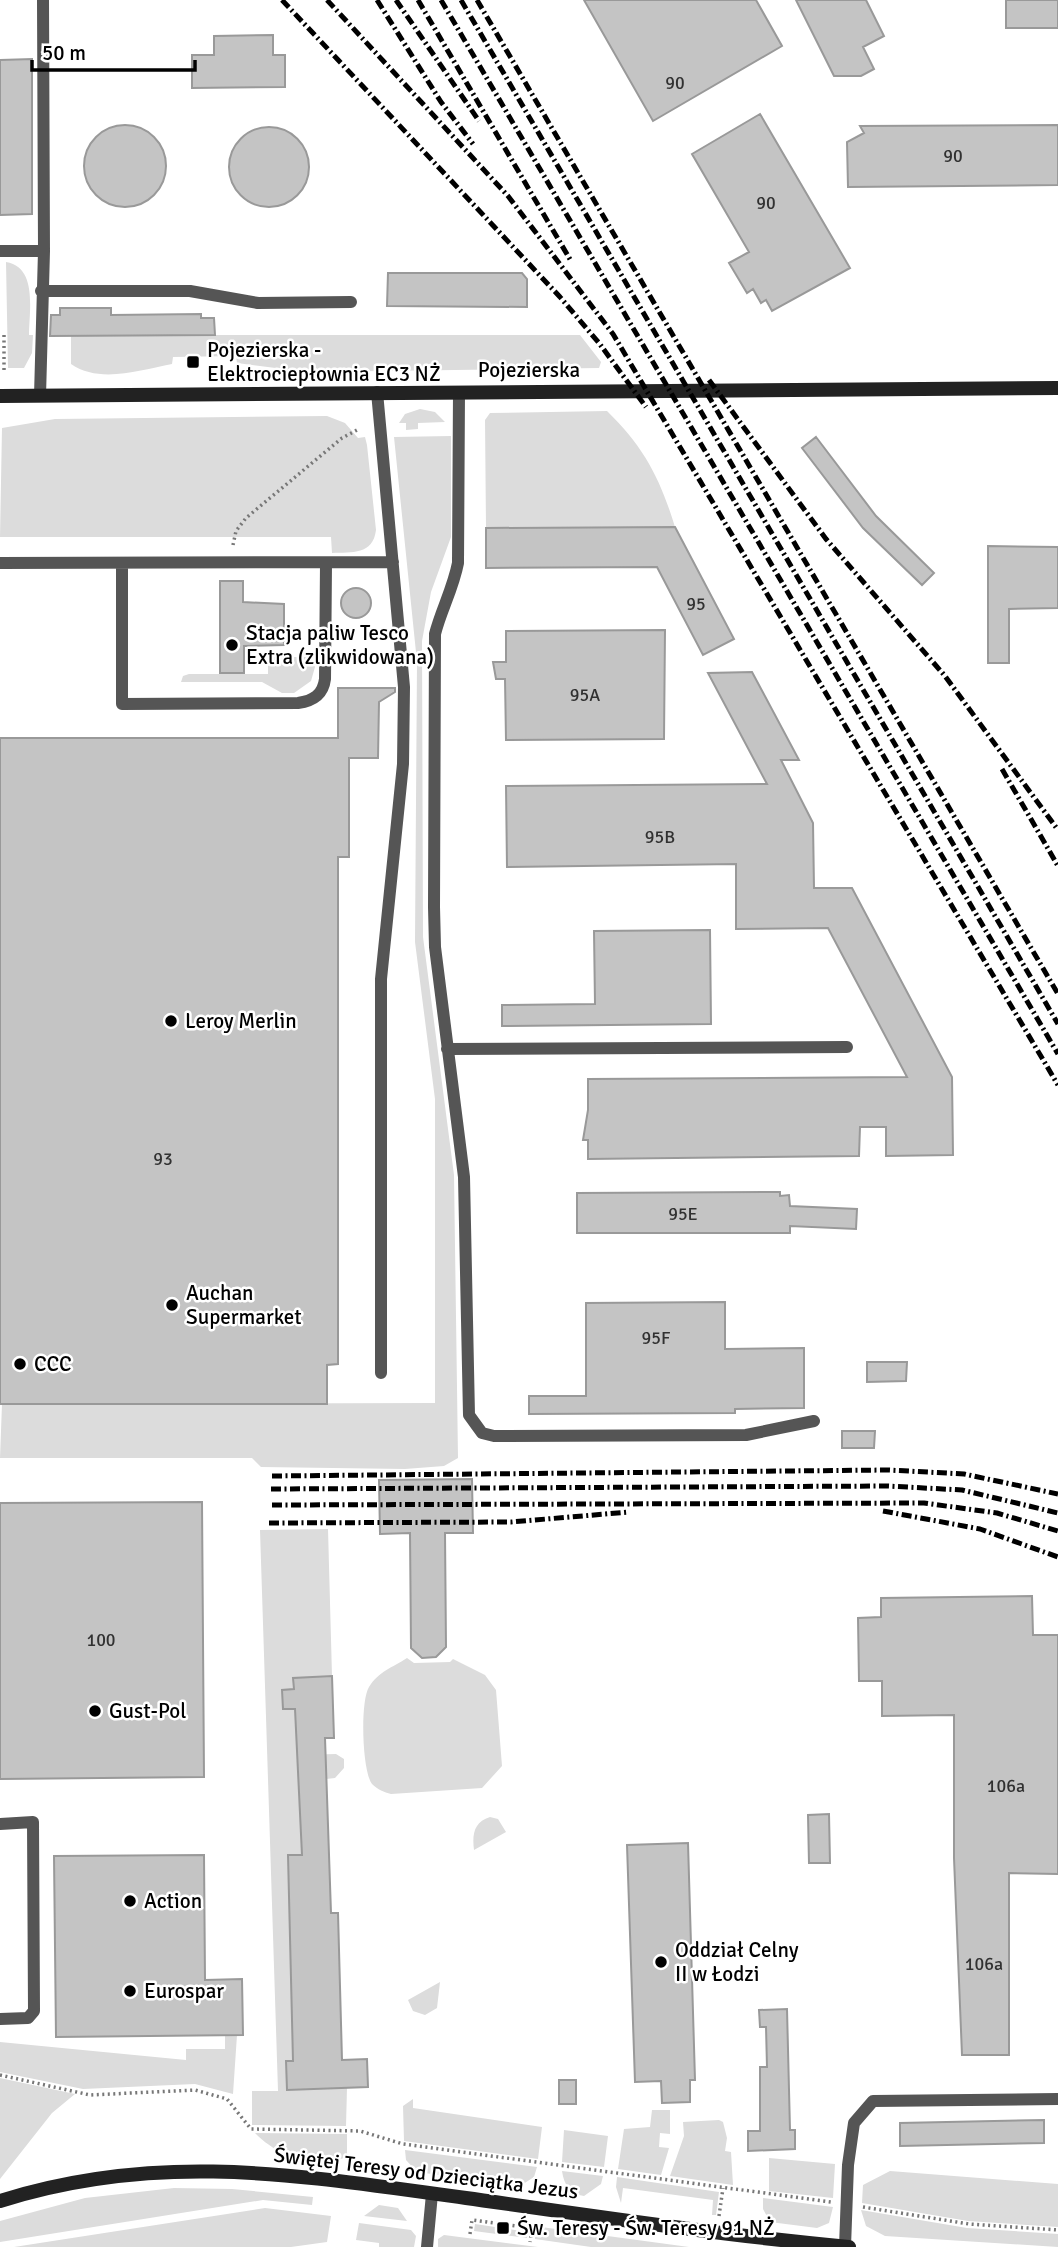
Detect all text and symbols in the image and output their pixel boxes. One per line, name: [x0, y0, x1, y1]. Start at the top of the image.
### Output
scale bar: [32, 28, 194, 72]
text: 50 m: [42, 40, 86, 66]
house number: 90: [665, 72, 685, 94]
house number: 90: [943, 145, 963, 167]
house number: 90: [756, 192, 776, 214]
place label: Pojezierska - Elektrociepłownia EC3 NŻ: [207, 337, 441, 387]
marker: Pojezierska - Elektrociepłownia EC3 NŻ: [185, 354, 201, 370]
street label: Pojezierska: [478, 357, 580, 383]
house number: 95: [686, 593, 706, 615]
place label: Stacja paliw Tesco Extra (zlikwidowana): [246, 620, 434, 670]
marker: Stacja paliw Tesco Extra (zlikwidowana): [224, 637, 240, 653]
house number: 95A: [570, 684, 600, 706]
house number: 95B: [645, 826, 675, 848]
place label: Leroy Merlin: [185, 1008, 297, 1034]
marker: Leroy Merlin: [163, 1013, 179, 1029]
house number: 93: [153, 1148, 173, 1170]
house number: 95E: [668, 1203, 698, 1225]
place label: Auchan Supermarket: [186, 1280, 302, 1330]
marker: Auchan Supermarket: [164, 1297, 180, 1313]
house number: 95F: [642, 1327, 670, 1349]
place label: CCC: [34, 1351, 72, 1377]
marker: CCC: [12, 1356, 28, 1372]
house number: 100: [86, 1629, 116, 1651]
place label: Gust-Pol: [109, 1698, 186, 1724]
marker: Gust-Pol: [87, 1703, 103, 1719]
house number: 106a: [987, 1775, 1025, 1797]
place label: Action: [144, 1888, 202, 1914]
marker: Action: [122, 1893, 138, 1909]
place label: Oddział Celny II w Łodzi: [675, 1937, 799, 1987]
house number: 106a: [965, 1953, 1003, 1975]
marker: Oddział Celny II w Łodzi: [653, 1954, 669, 1970]
place label: Eurospar: [144, 1978, 224, 2004]
marker: Eurospar: [122, 1983, 138, 1999]
street label: Świętej Teresy od Dzieciątka Jezus: [272, 2141, 580, 2205]
place label: Św. Teresy - Św. Teresy 91 NŻ: [517, 2215, 775, 2241]
marker: Św. Teresy - Św. Teresy 91 NŻ: [495, 2220, 511, 2236]

